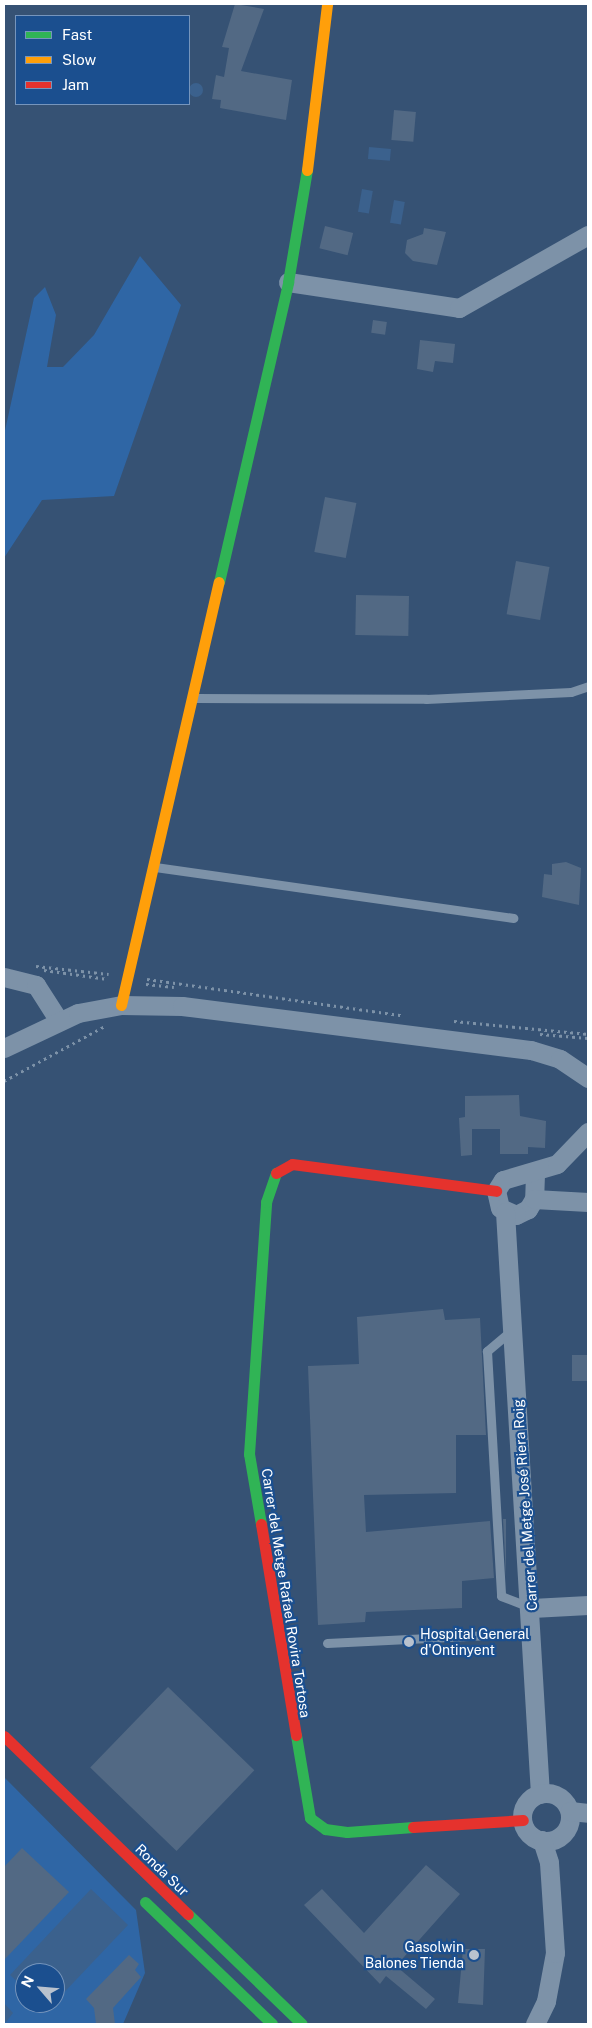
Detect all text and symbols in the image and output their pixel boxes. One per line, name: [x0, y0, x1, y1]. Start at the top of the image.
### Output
legend: [15, 15, 190, 105]
text: Fast: [62, 26, 92, 43]
text: Slow: [62, 51, 96, 68]
text: Jam: [62, 76, 89, 93]
street label: Carrer del Metge José Riera Roig: [509, 1398, 541, 1612]
street label: Carrer del Metge Rafael Rovira Tortosa: [258, 1467, 314, 1719]
place label: Hospital General d'Ontinyent: [420, 1626, 530, 1658]
marker: Hospital General d'Ontinyent: [402, 1635, 416, 1649]
street label: Ronda Sur: [132, 1840, 192, 1900]
place label: Gasolwin Balones Tienda: [365, 1939, 464, 1971]
marker: Gasolwin Balones Tienda: [468, 1949, 480, 1961]
north arrow: [15, 1963, 65, 2013]
text: N: [18, 1973, 37, 1990]

